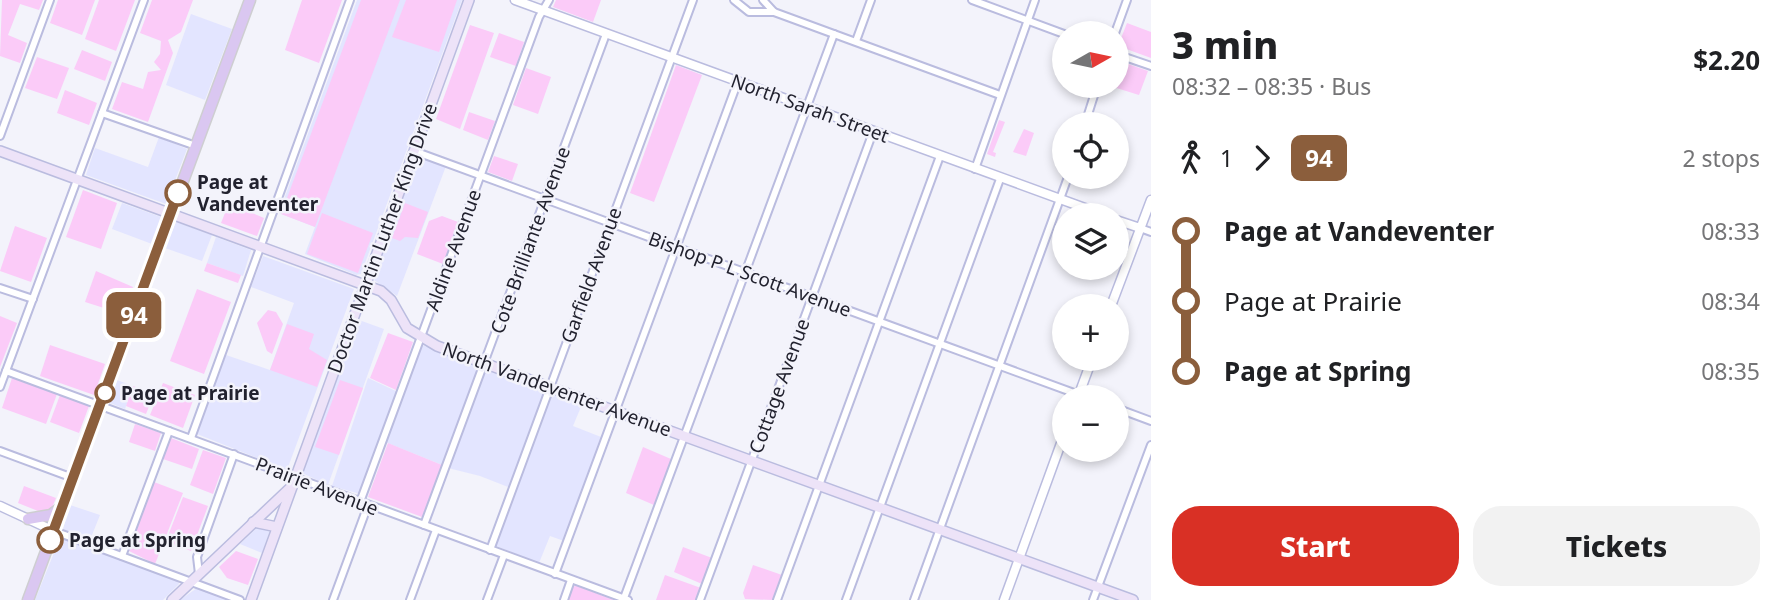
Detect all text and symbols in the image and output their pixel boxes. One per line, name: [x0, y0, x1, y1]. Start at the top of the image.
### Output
text: 3 min: [1172, 18, 1278, 70]
north arrow: [1052, 21, 1129, 98]
map controls: [1052, 21, 1129, 462]
text: $2.20: [1693, 42, 1760, 78]
street label: North Sarah Street: [727, 67, 893, 149]
text: 08:32 – 08:35 · Bus: [1172, 70, 1371, 102]
street label: Doctor Martin Luther King Drive: [321, 99, 443, 377]
button: locate: [1052, 112, 1129, 189]
icon: walk: [1172, 139, 1210, 177]
icon: forward: [1243, 139, 1281, 177]
text: 94: [1305, 141, 1333, 174]
text: 1: [1220, 142, 1233, 174]
text: 2 stops: [1682, 142, 1760, 174]
street label: Cote Brilliante Avenue: [484, 143, 576, 337]
place label: Page at Vandeventer: [197, 169, 319, 217]
marker: Page at Vandeventer: [165, 180, 191, 206]
street label: Aldine Avenue: [419, 186, 487, 314]
street label: Garfield Avenue: [554, 203, 628, 347]
button: layers: [1052, 203, 1129, 280]
text: Page at Vandeventer: [1224, 213, 1494, 249]
text: 08:33: [1701, 215, 1760, 247]
street label: Bishop P L Scott Avenue: [645, 225, 855, 323]
text: Page at Prairie: [1224, 283, 1402, 319]
text: 08:34: [1701, 285, 1760, 317]
line badge: 94: [102, 292, 166, 338]
button: +: [1052, 294, 1129, 371]
text: 94: [120, 298, 148, 331]
street label: Cottage Avenue: [743, 315, 815, 457]
street label: North Vandeventer Avenue: [439, 335, 675, 443]
text: Page at Spring: [1224, 353, 1412, 389]
text: 08:35: [1701, 355, 1760, 387]
place label: Page at Prairie: [121, 380, 260, 406]
marker: Page at Prairie: [95, 383, 115, 403]
button: −: [1052, 385, 1129, 462]
street label: Prairie Avenue: [252, 451, 382, 521]
button: Start: [1172, 506, 1459, 586]
button: Tickets: [1473, 506, 1760, 586]
marker: Page at Spring: [37, 527, 63, 553]
place label: Page at Spring: [69, 527, 206, 553]

